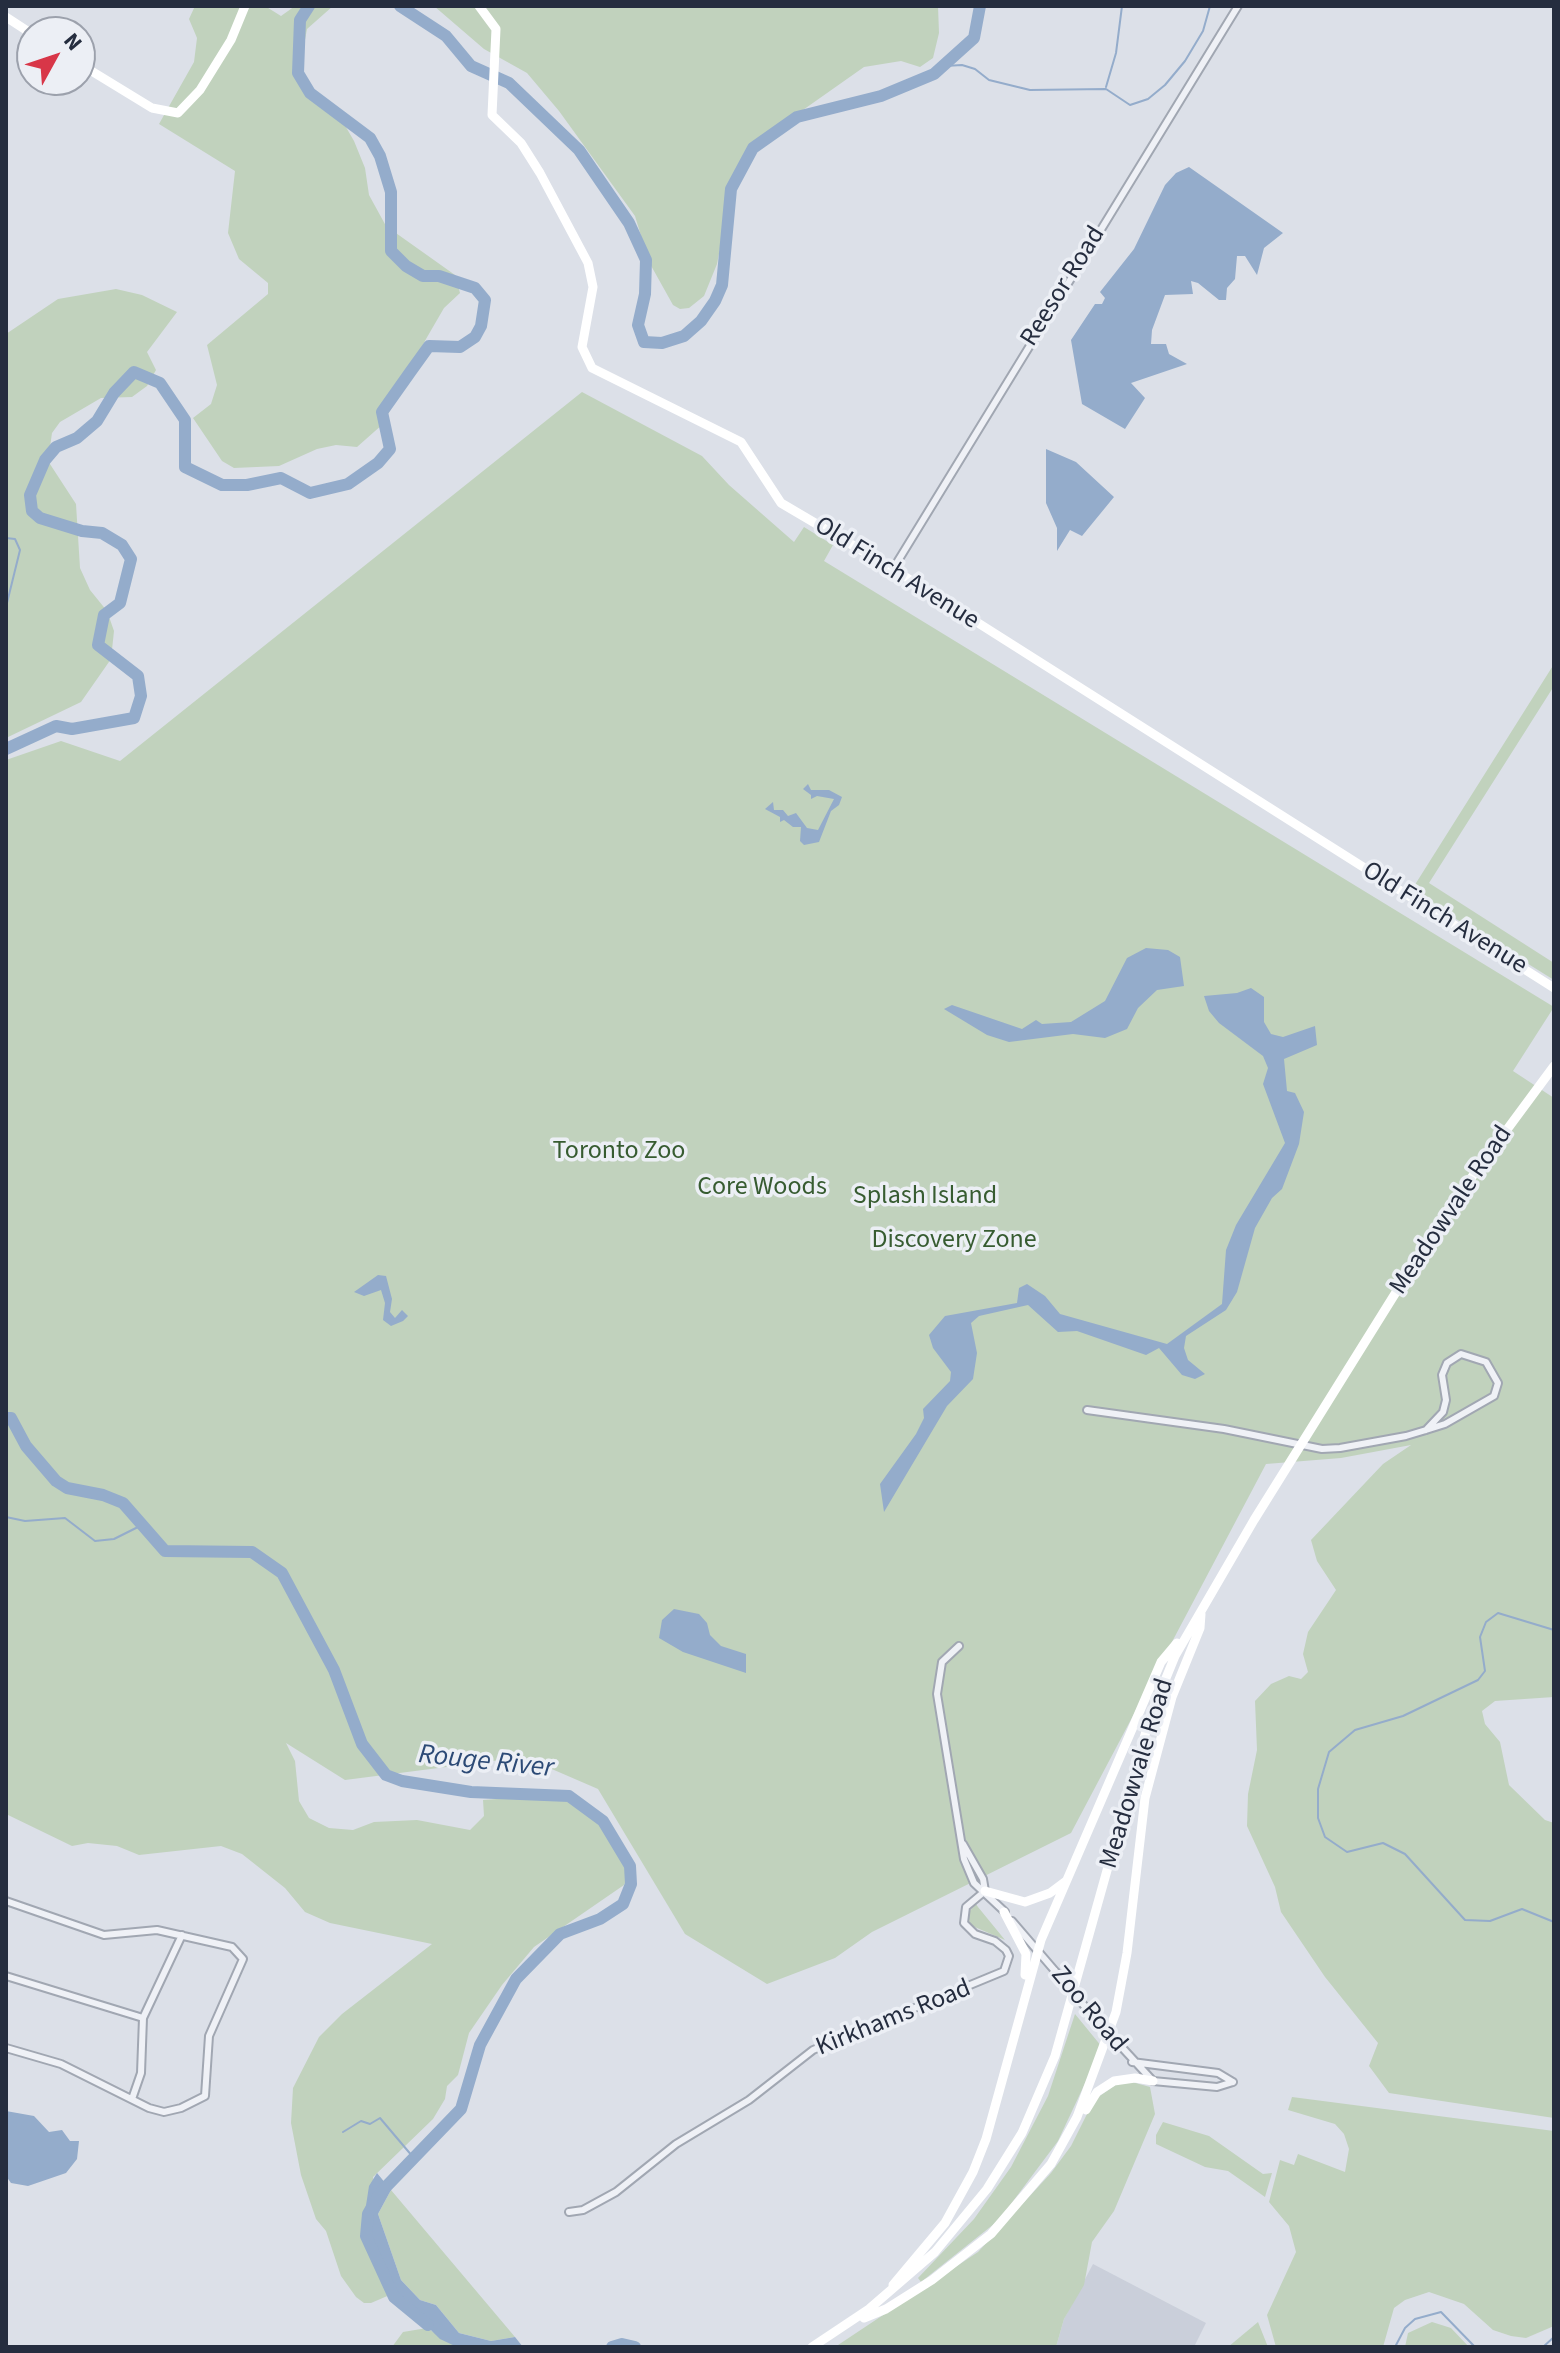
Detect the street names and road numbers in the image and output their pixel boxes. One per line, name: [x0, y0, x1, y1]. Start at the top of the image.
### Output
street label: Reesor Road: [1015, 221, 1113, 353]
street label: Old Finch Avenue: [808, 511, 984, 637]
street label: Old Finch Avenue: [1356, 856, 1532, 982]
street label: Meadowvale Road: [1384, 1121, 1520, 1301]
street label: Meadowvale Road: [1094, 1675, 1182, 1873]
street label: Zoo Road: [1043, 1961, 1133, 2059]
street label: Kirkhams Road: [812, 1974, 976, 2064]

